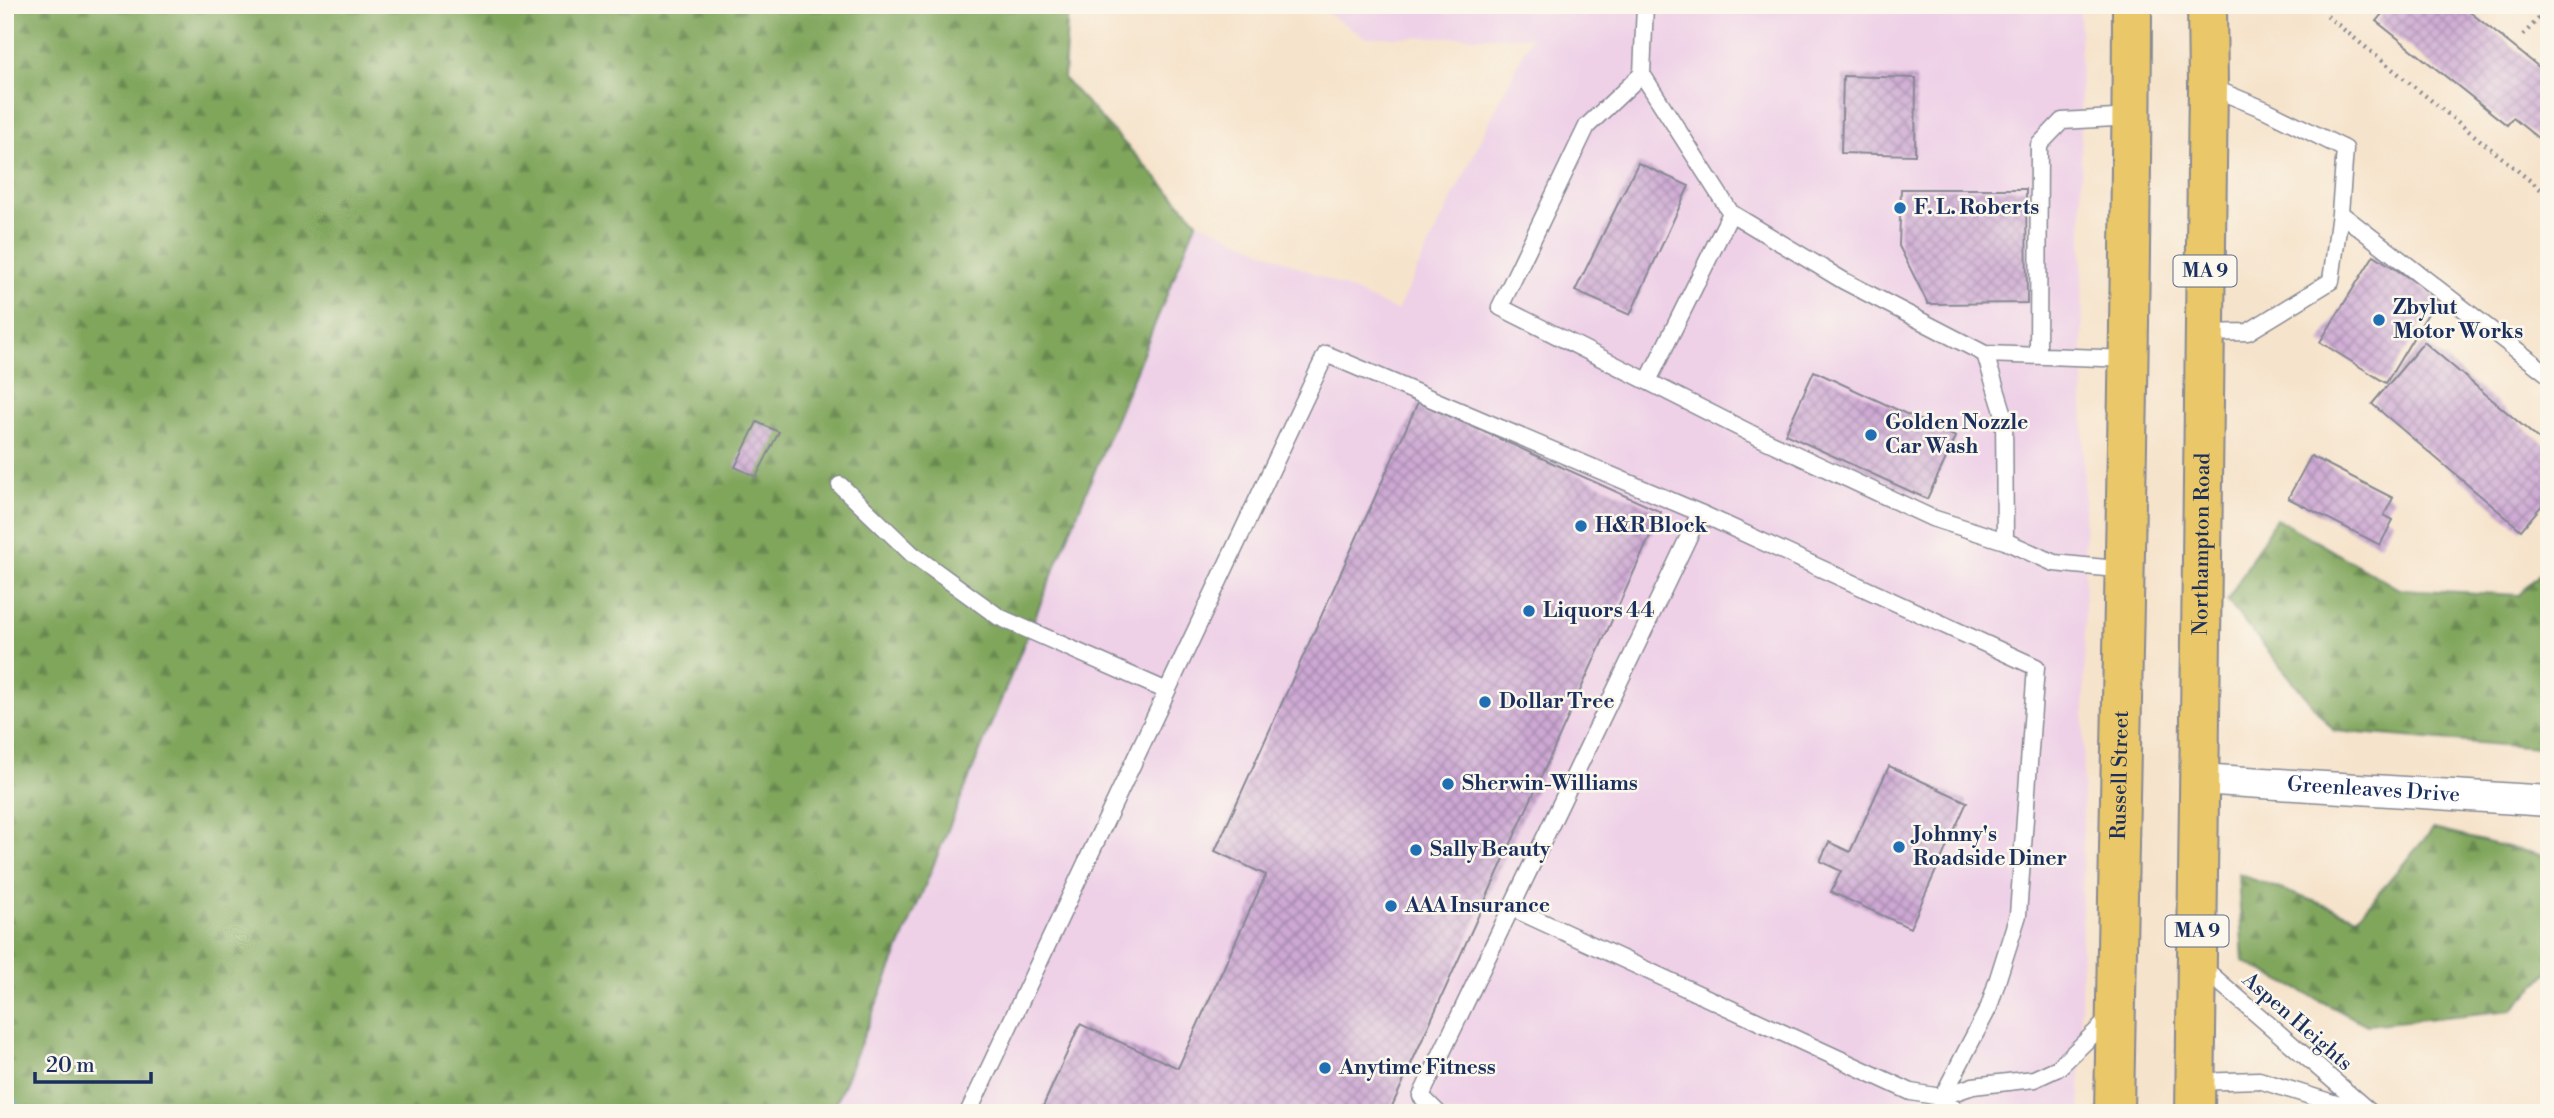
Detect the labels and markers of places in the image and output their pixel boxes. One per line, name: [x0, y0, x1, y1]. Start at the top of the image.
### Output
place label: F. L. Roberts: [1914, 195, 2039, 221]
marker: F. L. Roberts: [1892, 200, 1908, 216]
place label: Zbylut Motor Works: [2393, 295, 2523, 345]
marker: Zbylut Motor Works: [2371, 312, 2387, 328]
place label: Golden Nozzle Car Wash: [1885, 410, 2028, 460]
marker: Golden Nozzle Car Wash: [1863, 427, 1879, 443]
place label: H&R Block: [1595, 513, 1709, 539]
marker: H&R Block: [1573, 518, 1589, 534]
place label: Liquors 44: [1543, 598, 1655, 624]
marker: Liquors 44: [1521, 603, 1537, 619]
place label: Dollar Tree: [1499, 689, 1615, 715]
marker: Dollar Tree: [1477, 694, 1493, 710]
place label: Sherwin-Williams: [1462, 771, 1638, 797]
marker: Sherwin-Williams: [1440, 776, 1456, 792]
place label: Johnny's Roadside Diner: [1910, 822, 2067, 872]
place label: Sally Beauty: [1430, 837, 1551, 863]
marker: Johnny's Roadside Diner: [1891, 839, 1907, 855]
marker: Sally Beauty: [1408, 842, 1424, 858]
place label: AAA Insurance: [1404, 893, 1550, 919]
marker: AAA Insurance: [1383, 898, 1399, 914]
place label: Anytime Fitness: [1338, 1055, 1496, 1081]
marker: Anytime Fitness: [1317, 1060, 1333, 1076]

